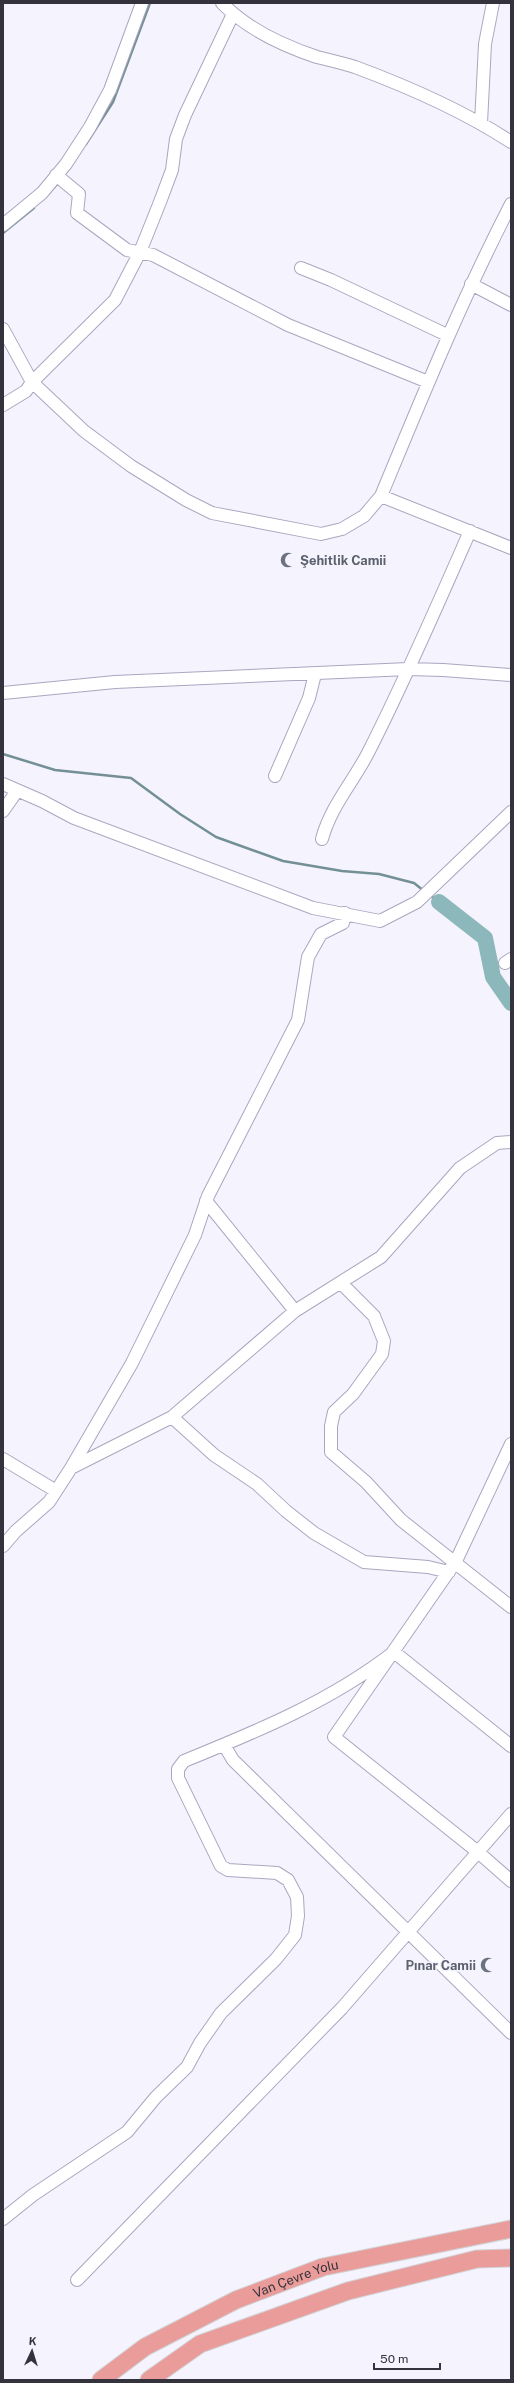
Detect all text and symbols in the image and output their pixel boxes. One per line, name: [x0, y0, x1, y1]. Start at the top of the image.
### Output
mosque icon: Şehitlik Camii: [279, 551, 297, 569]
place label: Şehitlik Camii: [300, 553, 386, 568]
mosque icon: Pınar Camii: [479, 1956, 497, 1974]
place label: Pınar Camii: [406, 1958, 476, 1973]
street label: Van Çevre Yolu: [251, 2257, 340, 2301]
north arrow: [12, 2331, 52, 2371]
text: K: [28, 2335, 37, 2347]
scale bar: [374, 2345, 440, 2371]
text: 50 m: [380, 2352, 408, 2366]

